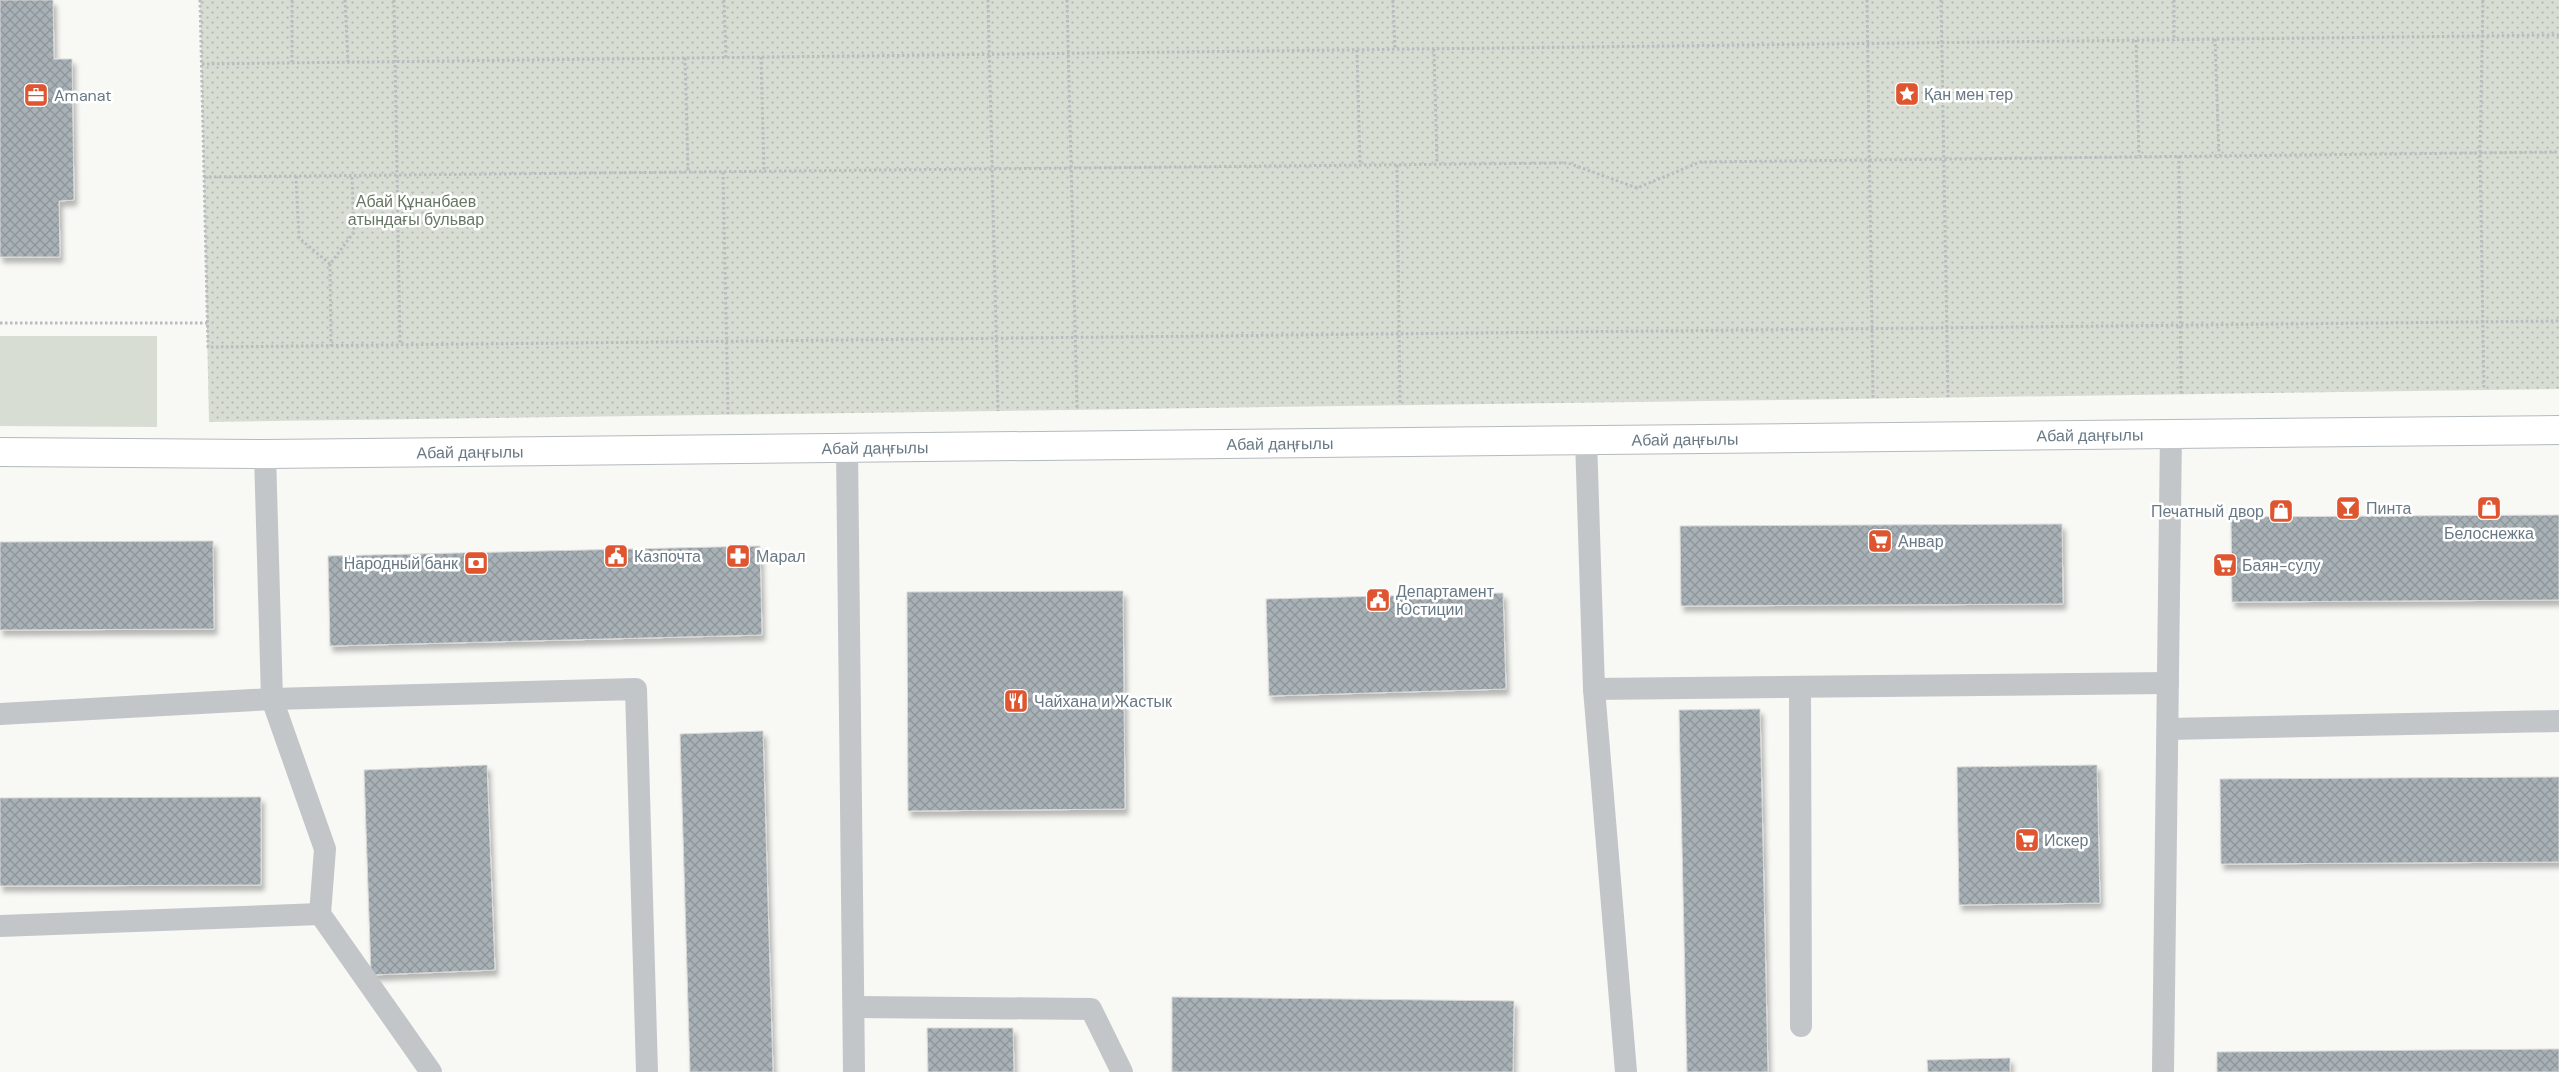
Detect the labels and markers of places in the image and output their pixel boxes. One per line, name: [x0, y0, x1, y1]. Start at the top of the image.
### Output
place icon: Қан мен тер: [1894, 81, 1920, 107]
office icon: Amanat: [23, 82, 49, 108]
place label: Қан мен тер: [1924, 84, 2013, 105]
place label: Amanat: [54, 85, 112, 106]
bar icon: Пинта: [2335, 495, 2361, 521]
shop icon: Белоснежка: [2476, 495, 2502, 521]
shop icon: Печатный двор: [2268, 498, 2294, 524]
place label: Пинта: [2366, 498, 2411, 519]
place label: Печатный двор: [2151, 501, 2264, 522]
place label: Белоснежка: [2444, 523, 2534, 544]
supermarket icon: Анвар: [1867, 528, 1893, 554]
place label: Анвар: [1898, 531, 1944, 552]
public building icon: Казпочта: [603, 543, 629, 569]
pharmacy icon: Марал: [725, 543, 751, 569]
place label: Казпочта: [634, 546, 701, 567]
place label: Марал: [756, 546, 806, 567]
bank icon: Народный банк: [463, 550, 489, 576]
supermarket icon: Баян-сулу: [2212, 552, 2238, 578]
place label: Народный банк: [344, 553, 459, 574]
place label: Баян-сулу: [2242, 555, 2321, 576]
place label: Департамент Юстиции: [1396, 581, 1495, 620]
public building icon: Департамент Юстиции: [1365, 587, 1391, 613]
restaurant icon: Чайхана и Жастык: [1003, 688, 1029, 714]
place label: Чайхана и Жастык: [1034, 691, 1173, 712]
supermarket icon: Искер: [2014, 827, 2040, 853]
place label: Искер: [2044, 830, 2089, 851]

